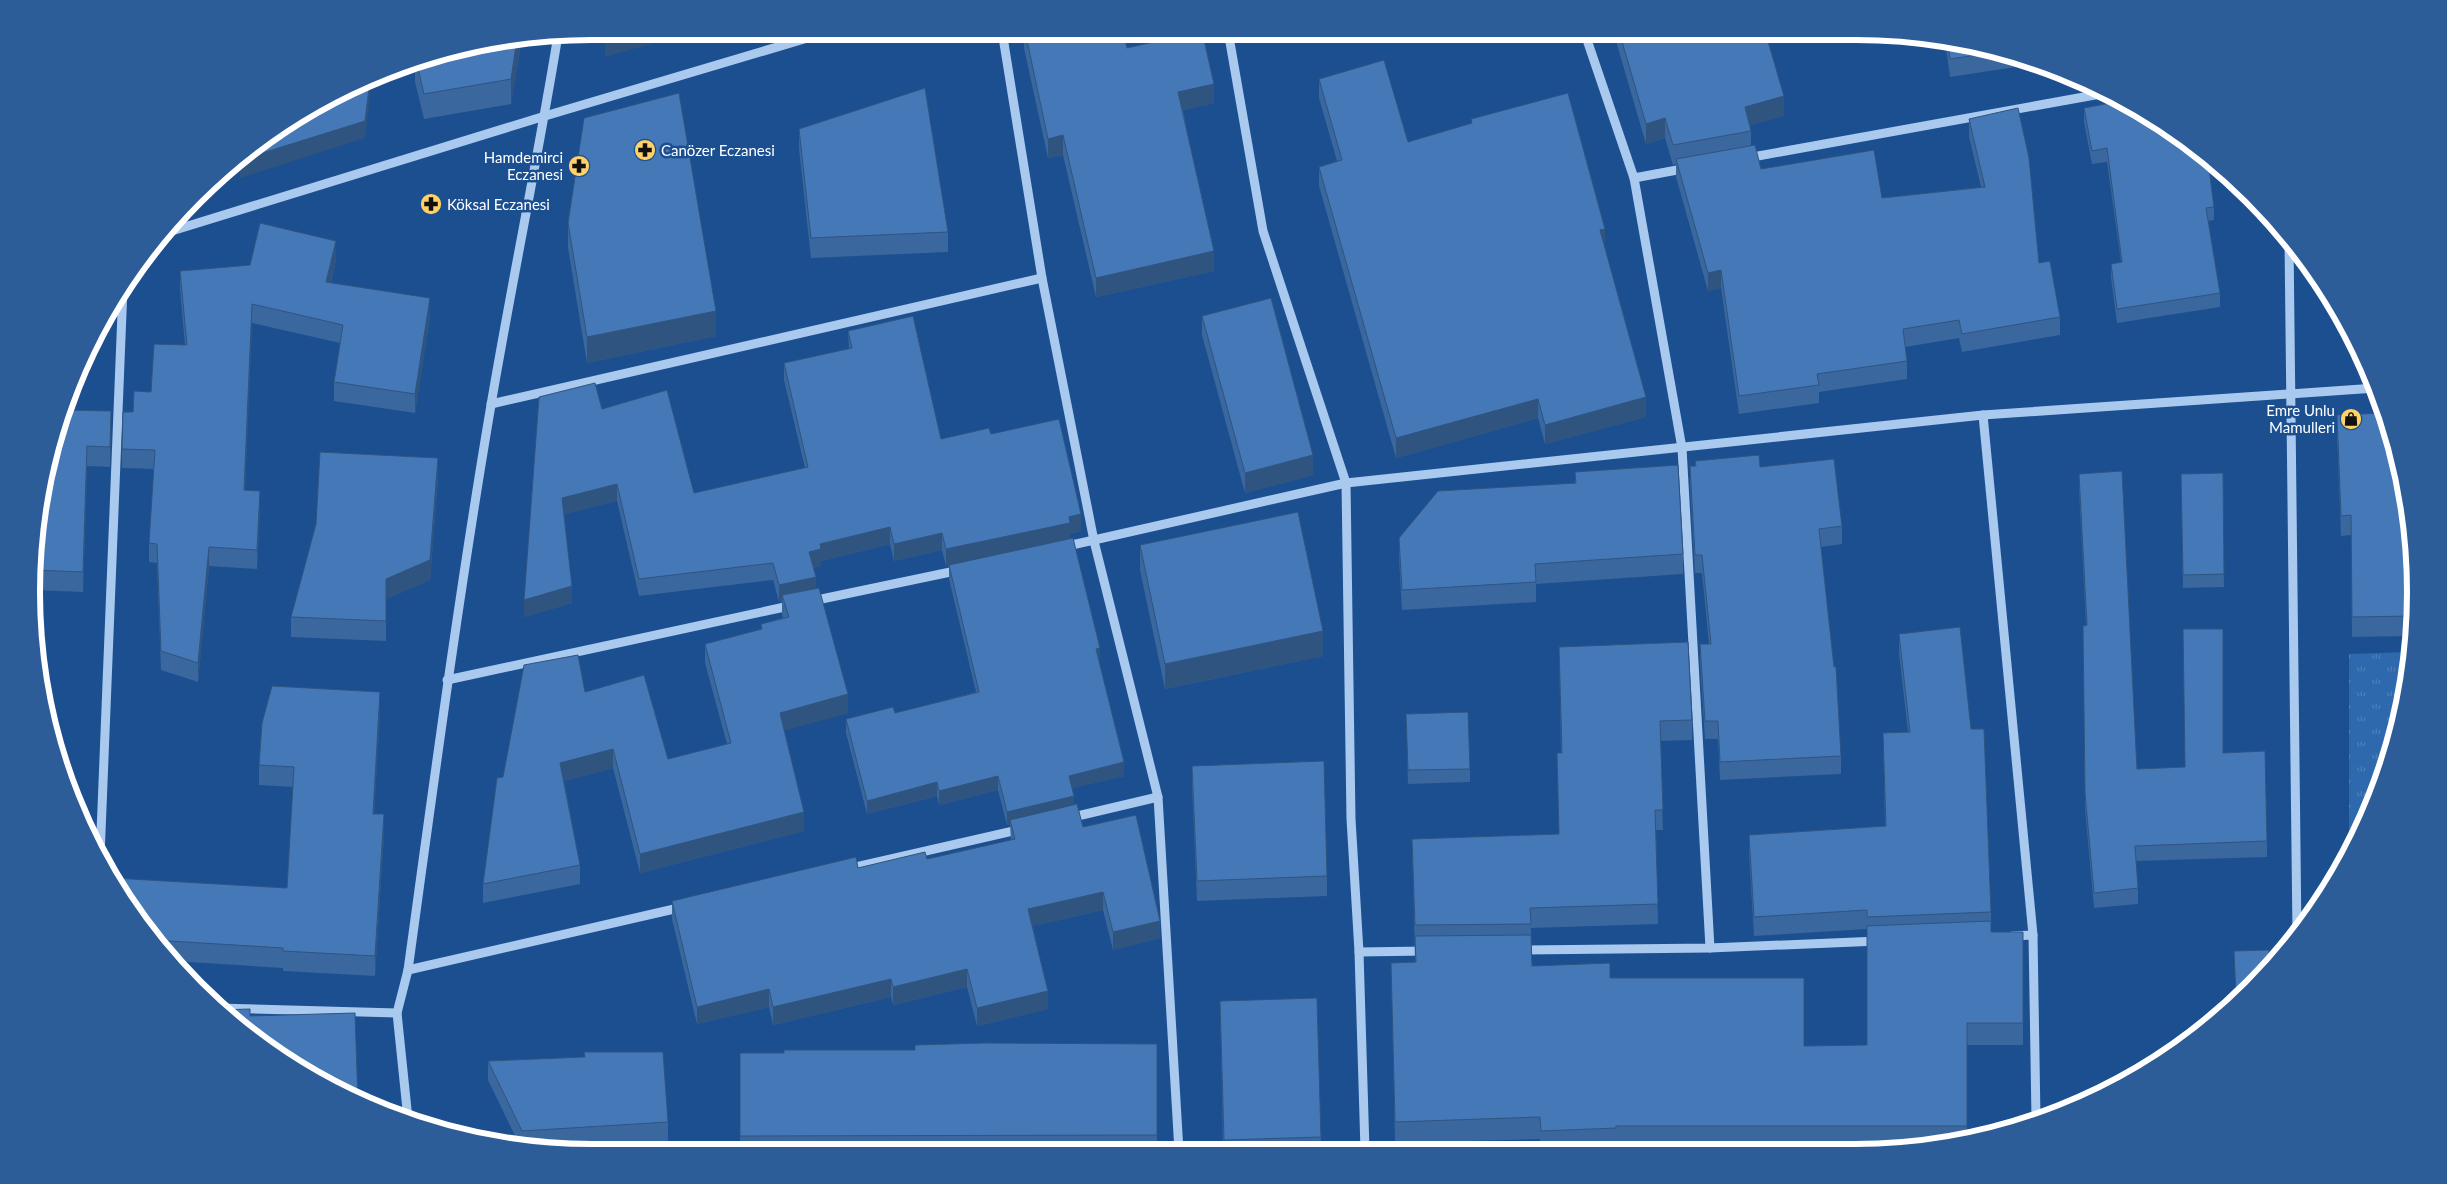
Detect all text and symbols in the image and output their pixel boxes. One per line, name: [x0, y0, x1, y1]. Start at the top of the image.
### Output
pharmacy icon: Canözer Eczanesi: [633, 138, 657, 162]
place label: Canözer Eczanesi: [661, 141, 775, 159]
place label: Hamdemirci Eczanesi: [484, 148, 563, 183]
pharmacy icon: Hamdemirci Eczanesi: [567, 154, 591, 178]
pharmacy icon: Köksal Eczanesi: [419, 192, 443, 216]
place label: Köksal Eczanesi: [447, 195, 550, 213]
place label: Emre Unlu Mamulleri: [2266, 401, 2335, 436]
shop icon: Emre Unlu Mamulleri: [2339, 407, 2363, 431]

